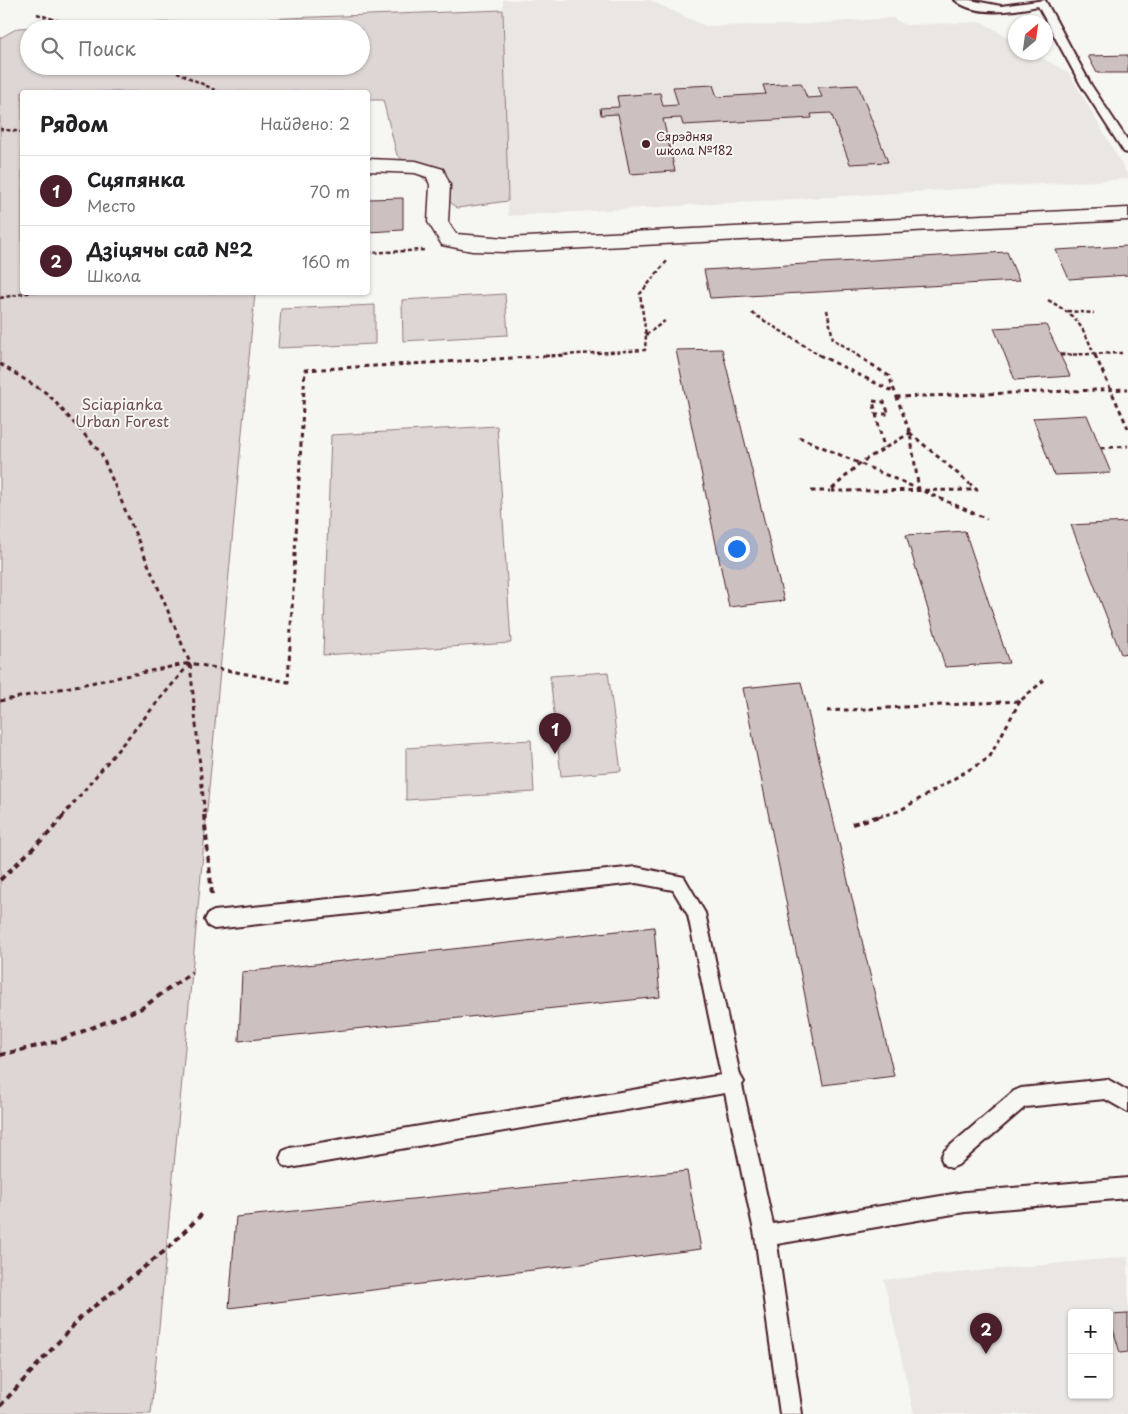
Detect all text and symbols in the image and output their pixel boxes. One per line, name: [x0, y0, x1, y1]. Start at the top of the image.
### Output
north arrow: [1008, 15, 1053, 60]
search box: [20, 20, 370, 75]
icon: search: [38, 34, 66, 62]
text: Поиск: [78, 34, 136, 62]
text: Рядом: [40, 107, 108, 139]
text: Найдено: 2: [260, 111, 350, 135]
place label: Сярэдняя школа №182: [656, 127, 733, 159]
marker: Сярэдняя школа №182: [640, 138, 652, 150]
text: Сцяпянка: [87, 165, 185, 193]
text: 1: [52, 179, 60, 203]
text: 70 m: [310, 179, 350, 203]
text: Место: [87, 193, 136, 217]
text: Дзіцячы сад №2: [87, 235, 253, 263]
text: 2: [50, 249, 62, 273]
text: 160 m: [302, 249, 350, 273]
text: Школа: [87, 263, 141, 287]
park label: Sciapianka Urban Forest: [75, 392, 169, 432]
your location: [724, 536, 750, 562]
pin: 1: [539, 713, 571, 754]
map controls: [1068, 1309, 1113, 1399]
button: +: [1068, 1309, 1113, 1354]
pin: 2: [970, 1313, 1002, 1354]
button: −: [1068, 1354, 1113, 1399]

